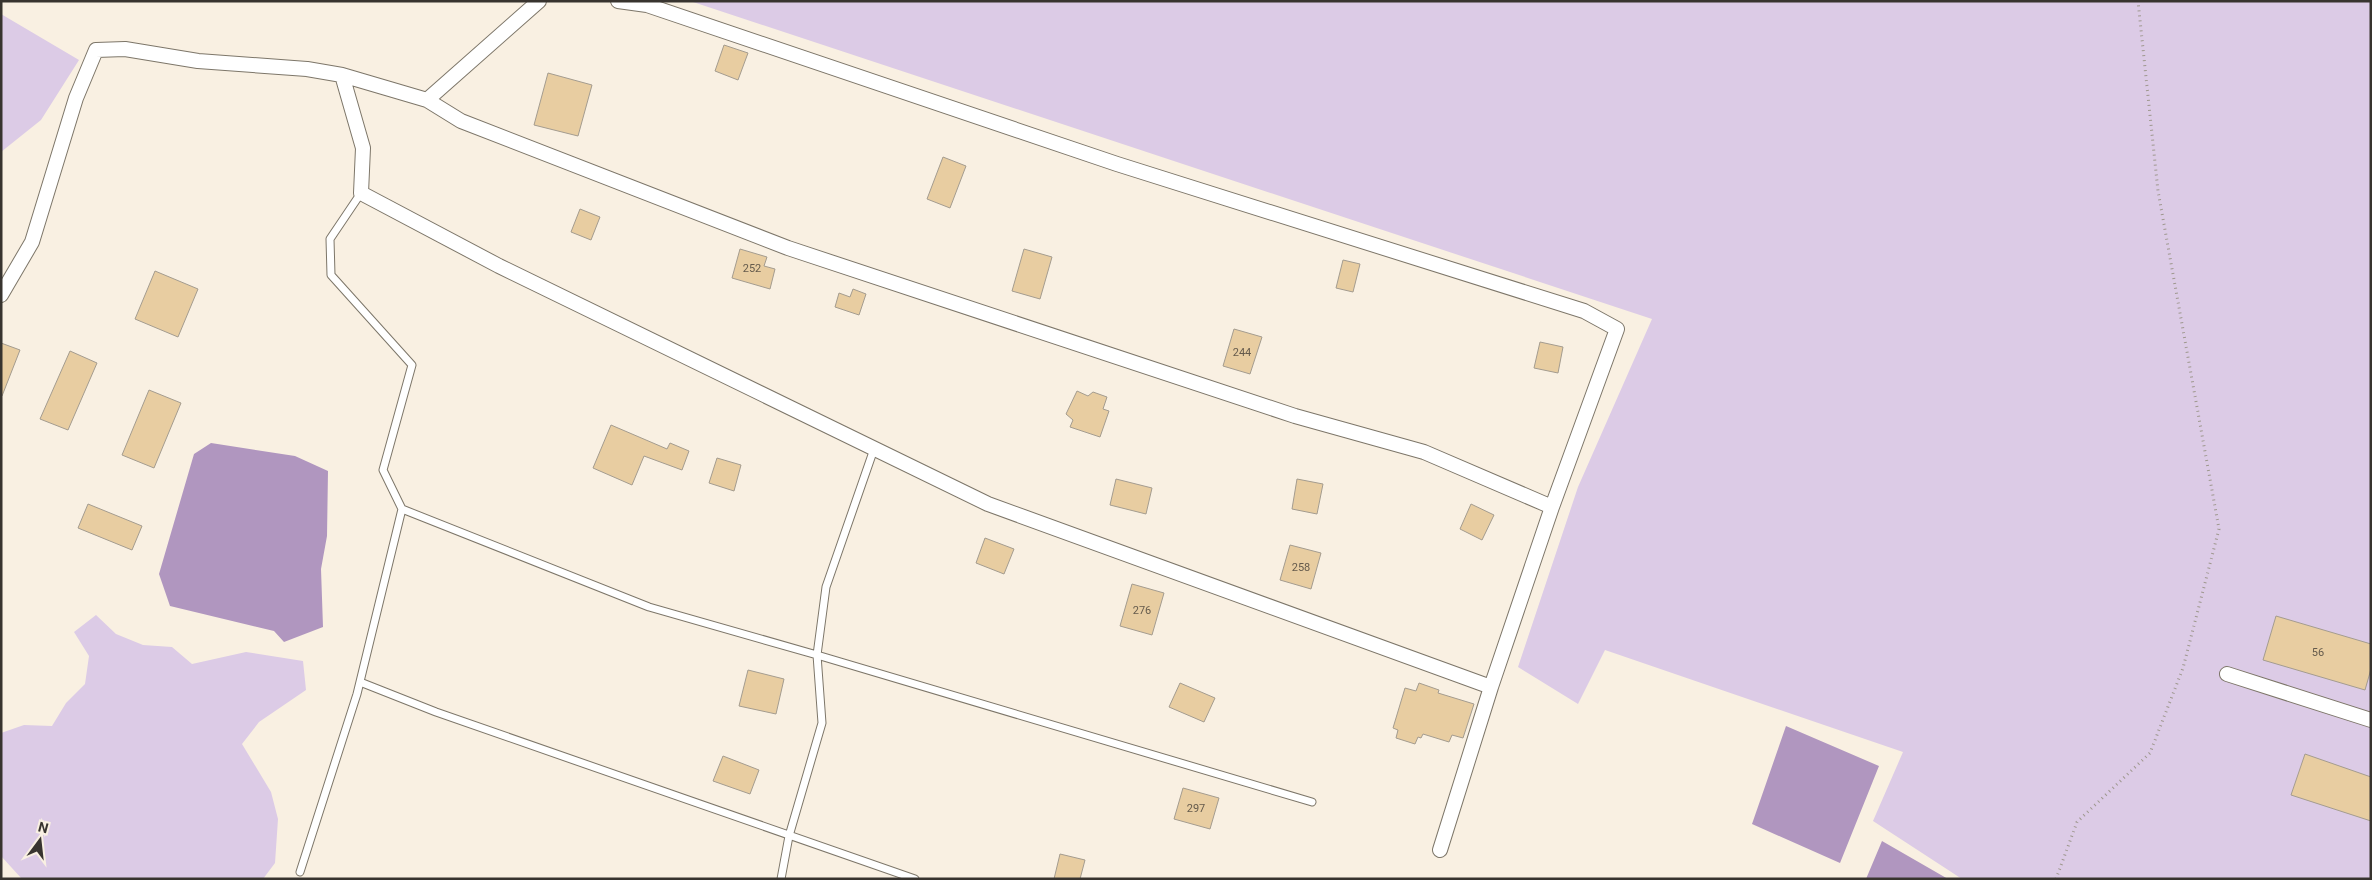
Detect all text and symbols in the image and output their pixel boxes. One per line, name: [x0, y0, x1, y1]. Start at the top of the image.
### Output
house number: 252: [743, 262, 761, 275]
house number: 244: [1233, 346, 1251, 359]
house number: 258: [1292, 561, 1310, 574]
house number: 276: [1133, 604, 1151, 617]
house number: 56: [2312, 646, 2324, 659]
house number: 297: [1187, 802, 1205, 815]
north arrow: [15, 815, 65, 865]
text: N: [37, 818, 50, 836]

